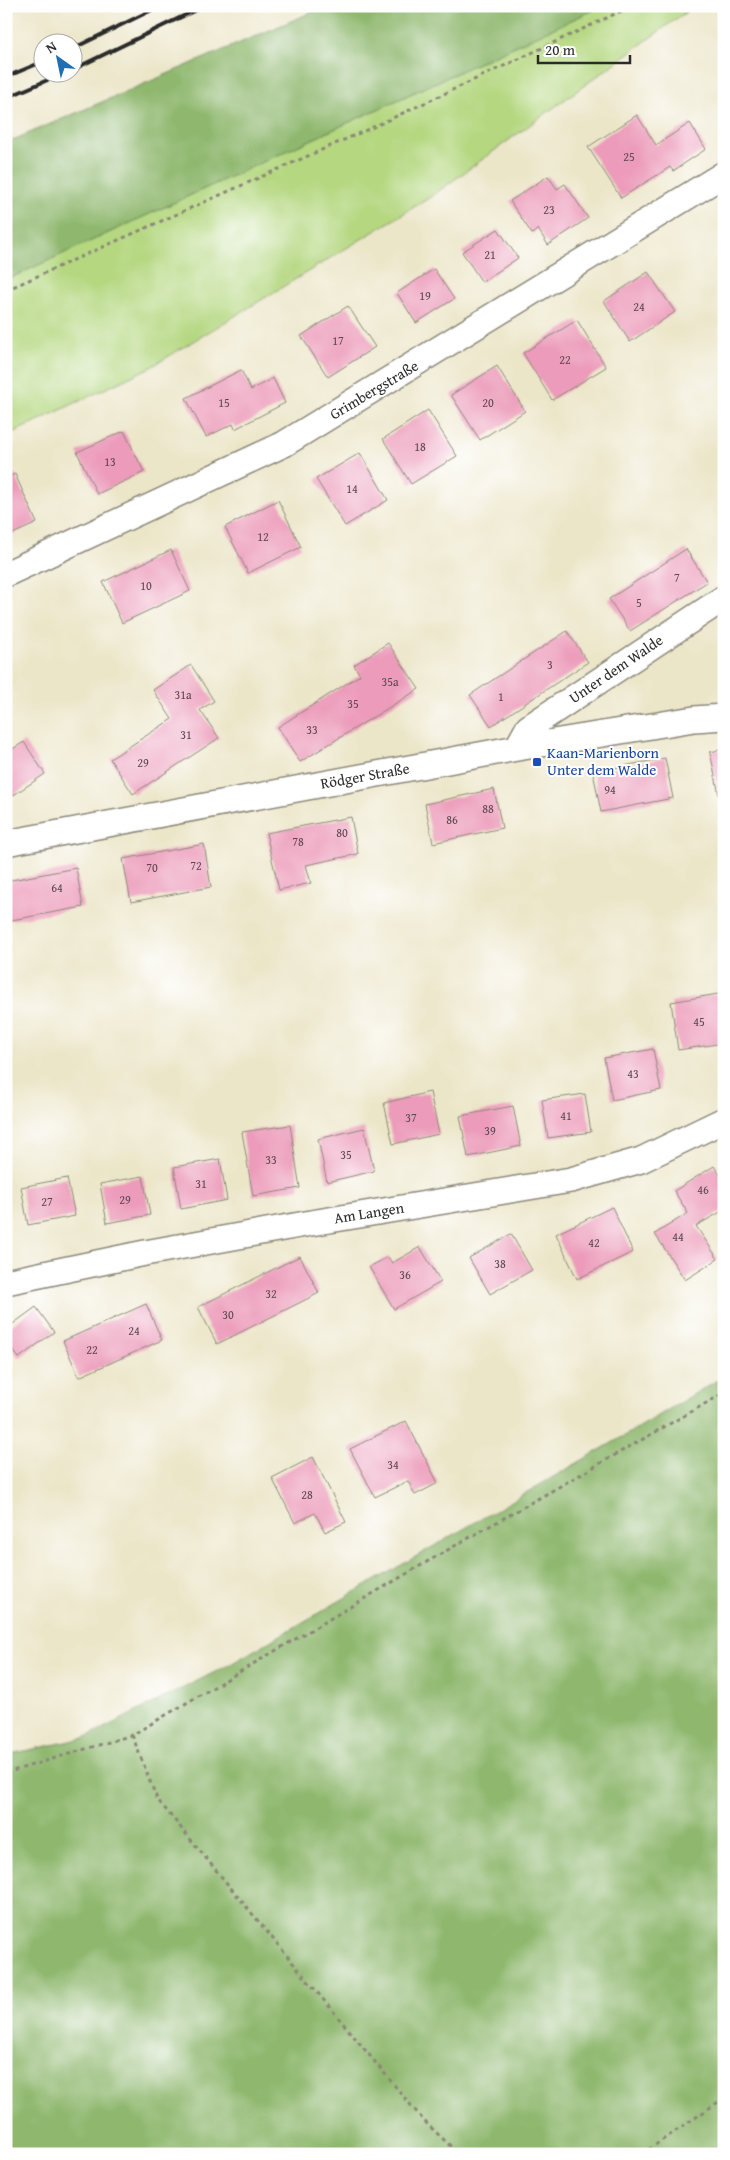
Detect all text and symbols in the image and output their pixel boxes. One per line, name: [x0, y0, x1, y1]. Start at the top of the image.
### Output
north arrow: [32, 32, 82, 82]
scale bar: [538, 32, 630, 64]
text: N: [42, 36, 61, 58]
text: 20 m: [545, 39, 576, 60]
house number: 25: [623, 148, 635, 165]
house number: 23: [543, 201, 555, 218]
house number: 21: [484, 246, 496, 263]
house number: 19: [419, 287, 431, 304]
house number: 24: [633, 298, 645, 315]
house number: 17: [332, 332, 344, 349]
house number: 22: [559, 351, 571, 368]
street label: Grimbergstraße: [325, 355, 422, 424]
house number: 15: [218, 394, 230, 411]
house number: 20: [482, 394, 494, 411]
house number: 18: [414, 438, 426, 455]
house number: 13: [104, 453, 116, 470]
house number: 14: [346, 480, 358, 497]
house number: 12: [257, 528, 269, 545]
house number: 7: [674, 569, 680, 586]
house number: 10: [140, 577, 152, 594]
house number: 5: [636, 594, 642, 611]
street label: Unter dem Walde: [565, 629, 667, 708]
house number: 3: [547, 656, 553, 673]
house number: 35a: [381, 673, 399, 690]
house number: 31a: [174, 686, 192, 703]
house number: 1: [498, 688, 504, 705]
house number: 35: [347, 695, 359, 712]
house number: 33: [306, 721, 318, 738]
house number: 31: [180, 726, 192, 743]
place label: Kaan-Marienborn Unter dem Walde: [547, 742, 659, 780]
house number: 29: [137, 754, 149, 771]
marker: Kaan-Marienborn Unter dem Walde: [531, 756, 543, 768]
street label: Rödger Straße: [319, 757, 411, 794]
house number: 94: [604, 781, 616, 798]
house number: 88: [482, 800, 494, 817]
house number: 86: [446, 811, 458, 828]
house number: 80: [336, 824, 348, 841]
house number: 78: [292, 833, 304, 850]
house number: 72: [190, 857, 202, 874]
house number: 70: [146, 859, 158, 876]
house number: 64: [51, 879, 63, 896]
house number: 45: [693, 1013, 705, 1030]
house number: 43: [627, 1065, 639, 1082]
house number: 41: [560, 1107, 572, 1124]
house number: 37: [405, 1109, 417, 1126]
house number: 39: [484, 1122, 496, 1139]
house number: 35: [340, 1146, 352, 1163]
house number: 33: [265, 1151, 277, 1168]
house number: 31: [195, 1175, 207, 1192]
house number: 46: [697, 1181, 709, 1198]
house number: 29: [119, 1191, 131, 1208]
house number: 27: [41, 1193, 53, 1210]
street label: Am Langen: [333, 1197, 406, 1228]
house number: 44: [672, 1228, 684, 1245]
house number: 42: [588, 1234, 600, 1251]
house number: 38: [494, 1255, 506, 1272]
house number: 36: [399, 1266, 411, 1283]
house number: 32: [265, 1285, 277, 1302]
house number: 30: [222, 1306, 234, 1323]
house number: 24: [128, 1322, 140, 1339]
house number: 22: [86, 1341, 98, 1358]
house number: 34: [387, 1456, 399, 1473]
house number: 28: [301, 1486, 313, 1503]

